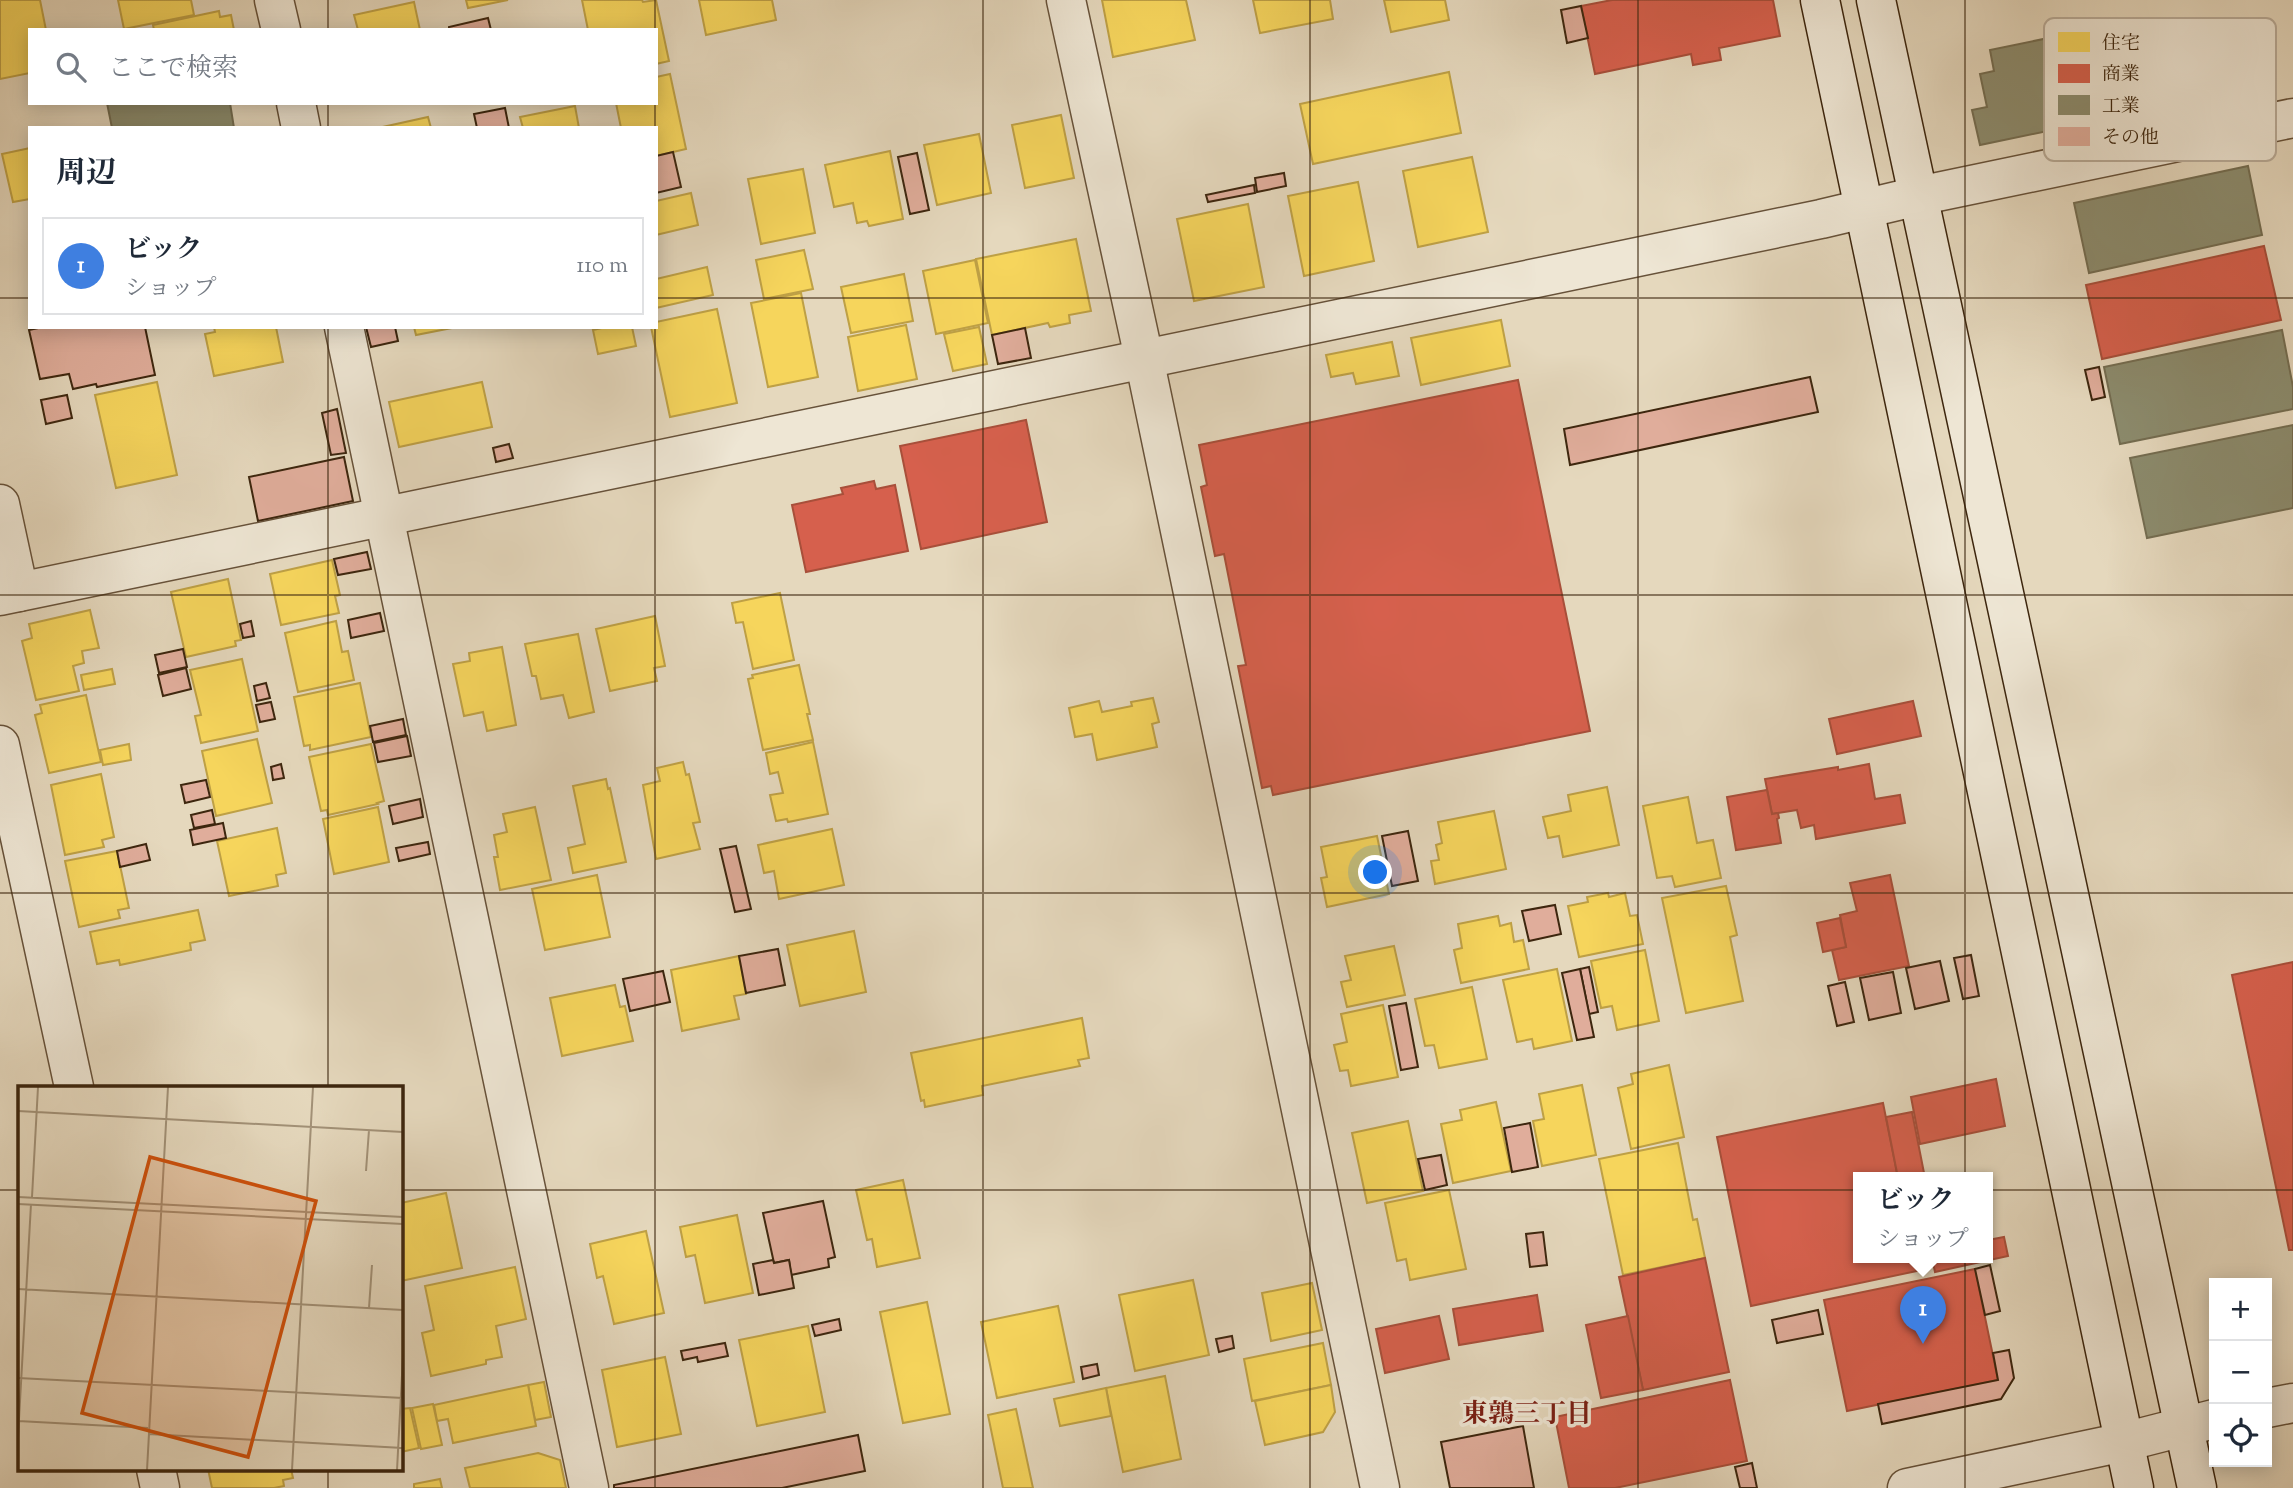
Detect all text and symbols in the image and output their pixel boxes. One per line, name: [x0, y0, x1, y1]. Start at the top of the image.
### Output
legend: [2044, 18, 2276, 161]
search box: [28, 28, 658, 105]
text: 住宅: [2102, 31, 2140, 58]
icon: search: [52, 48, 90, 86]
text: ここで検索: [108, 51, 238, 88]
text: 商業: [2102, 62, 2140, 89]
text: 工業: [2102, 94, 2140, 121]
text: その他: [2102, 125, 2159, 152]
text: 周辺: [56, 153, 116, 196]
text: ビック: [125, 232, 202, 269]
text: 1: [77, 250, 85, 283]
text: 110 m: [577, 250, 628, 283]
text: ショップ: [125, 273, 217, 306]
your location: [1358, 855, 1392, 889]
inset map: [18, 1086, 402, 1470]
popup: [1853, 1172, 1993, 1263]
text: ビック: [1877, 1183, 1954, 1220]
text: ショップ: [1877, 1224, 1969, 1257]
map controls: [2209, 1278, 2272, 1467]
button: +: [2209, 1278, 2272, 1341]
pin: 1: [1900, 1286, 1946, 1344]
button: −: [2209, 1341, 2272, 1404]
district label: 東鶉三丁目: [1462, 1397, 1592, 1434]
button: locate: [2209, 1404, 2272, 1467]

